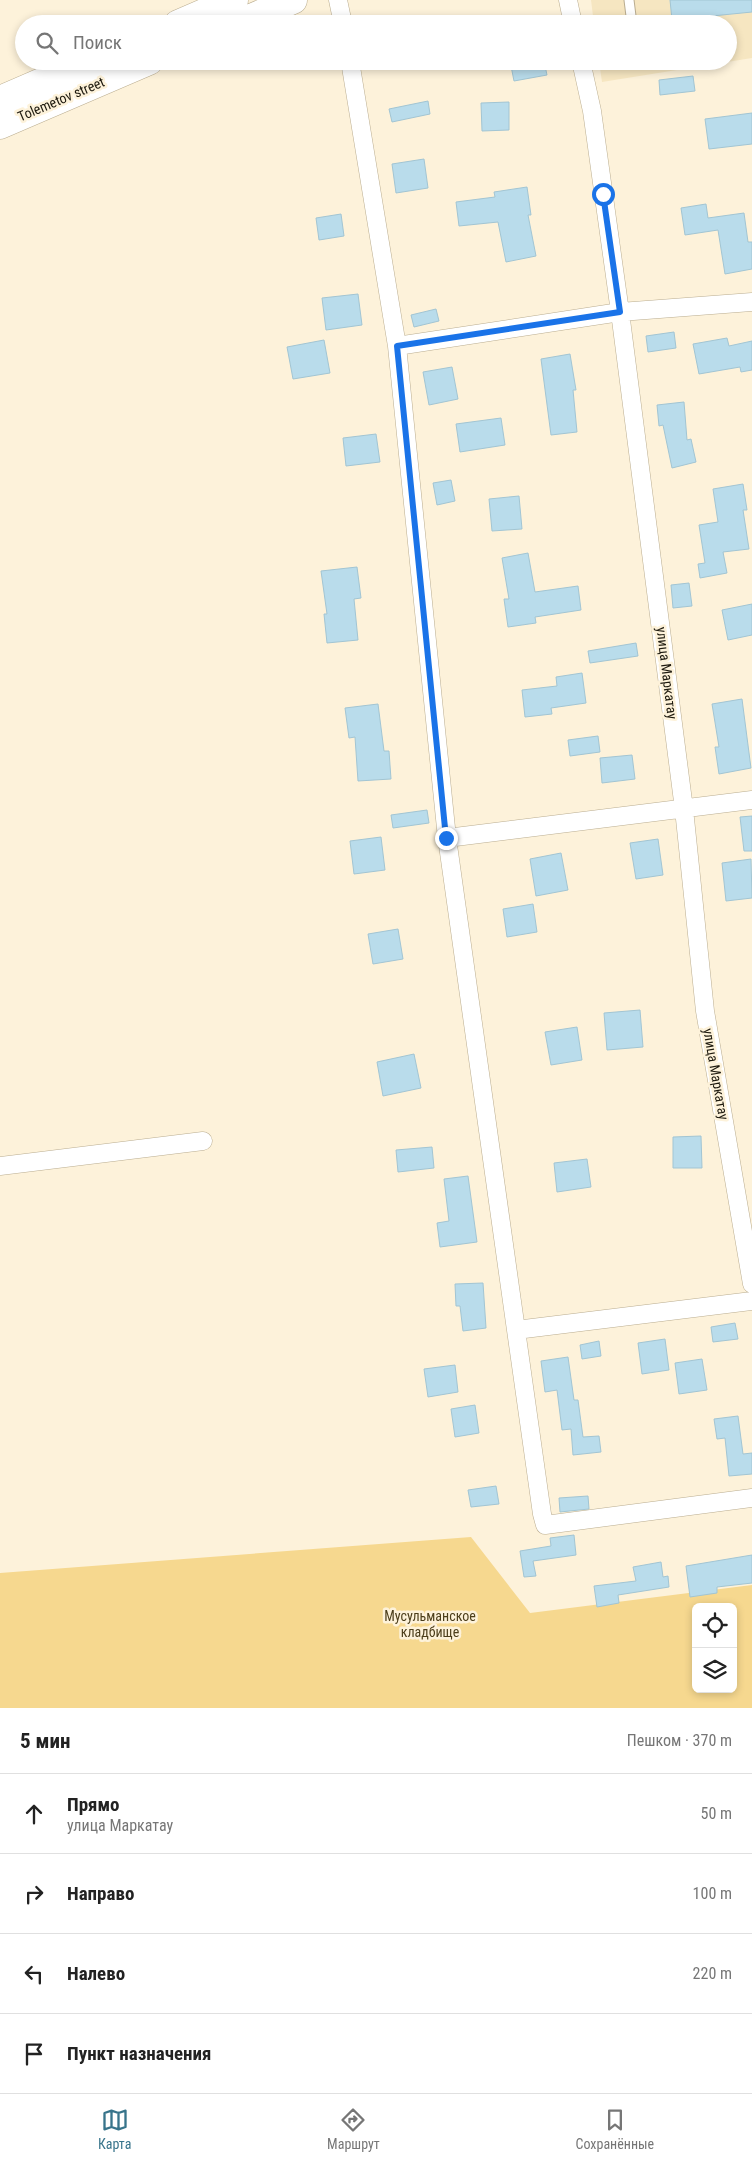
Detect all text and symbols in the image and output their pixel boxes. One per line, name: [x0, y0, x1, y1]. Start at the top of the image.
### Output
search box: [15, 15, 737, 70]
icon: search: [33, 29, 61, 57]
text: Поиск: [73, 31, 122, 54]
street label: Tolemetov street: [15, 74, 107, 124]
route start: [592, 183, 615, 206]
street label: улица Маркатау: [653, 626, 681, 720]
route end: [435, 827, 458, 850]
street label: улица Маркатау: [700, 1027, 732, 1121]
map controls: [692, 1603, 737, 1693]
button: locate: [692, 1603, 737, 1648]
park label: Мусульманское кладбище: [384, 1608, 476, 1640]
button: layers: [692, 1648, 737, 1693]
text: 5 мин: [20, 1729, 70, 1753]
text: Пешком · 370 m: [627, 1731, 732, 1750]
text: Прямо: [67, 1793, 120, 1816]
icon: ahead: [20, 1800, 48, 1828]
text: 50 m: [700, 1804, 732, 1823]
text: улица Маркатау: [67, 1816, 173, 1835]
icon: right: [20, 1880, 48, 1908]
text: Направо: [67, 1882, 134, 1905]
text: 100 m: [693, 1884, 732, 1903]
icon: left: [20, 1960, 48, 1988]
text: Налево: [67, 1962, 125, 1985]
text: 220 m: [693, 1964, 732, 1983]
icon: arrive: [20, 2040, 48, 2068]
text: Пункт назначения: [67, 2042, 211, 2065]
tab: Карта: [98, 2106, 131, 2152]
tab: Маршрут: [327, 2106, 380, 2152]
tab: Сохранённые: [576, 2106, 654, 2152]

